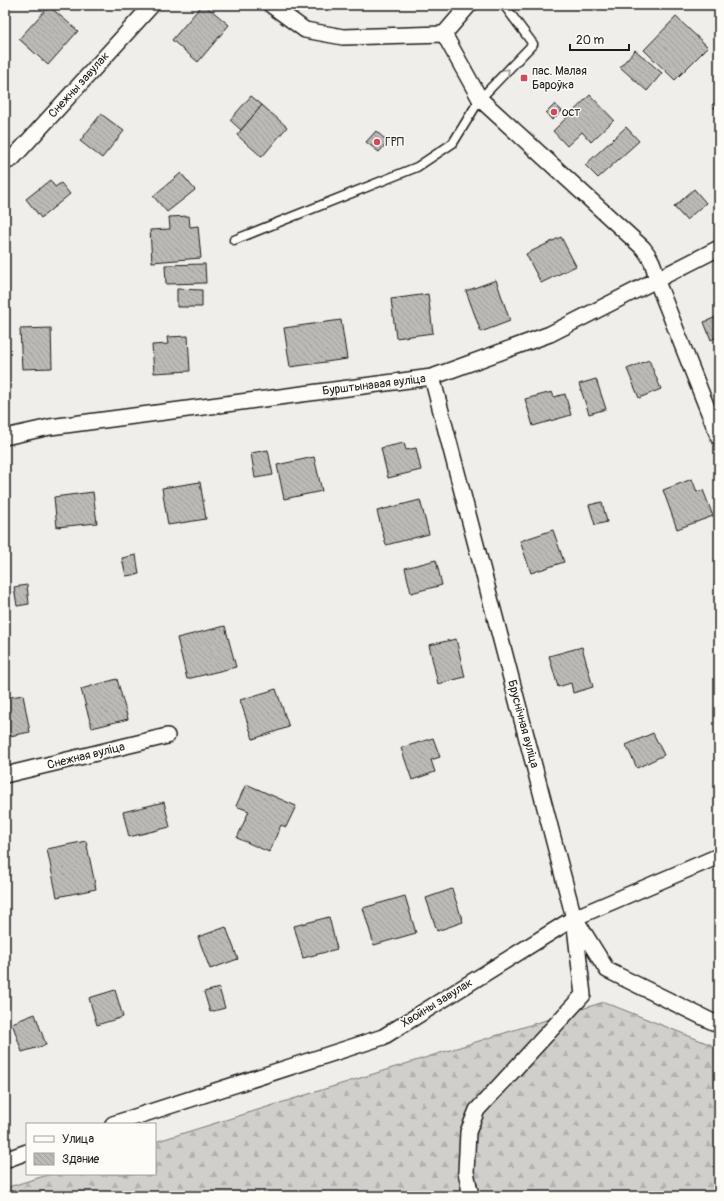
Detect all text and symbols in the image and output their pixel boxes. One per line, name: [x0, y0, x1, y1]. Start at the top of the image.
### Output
scale bar: [570, 26, 629, 52]
text: 20 m: [576, 33, 605, 48]
street label: Снежны завулак: [45, 49, 113, 121]
place label: пас. Малая Бароўка: [532, 64, 587, 93]
one-way arrow: [502, 68, 510, 76]
marker: пас. Малая Бароўка: [519, 73, 529, 83]
place label: ост: [562, 105, 580, 120]
marker: ост: [549, 107, 559, 117]
place label: ГРП: [385, 135, 404, 150]
marker: ГРП: [372, 137, 382, 147]
street label: Бурштынавая вуліца: [321, 371, 427, 399]
street label: Бруснічная вуліца: [504, 678, 542, 770]
street label: Снежная вуліца: [46, 739, 127, 773]
street label: Хвойны завулак: [399, 975, 475, 1031]
legend: [26, 1123, 156, 1175]
text: Улица: [62, 1132, 94, 1147]
text: Здание: [62, 1152, 99, 1167]

